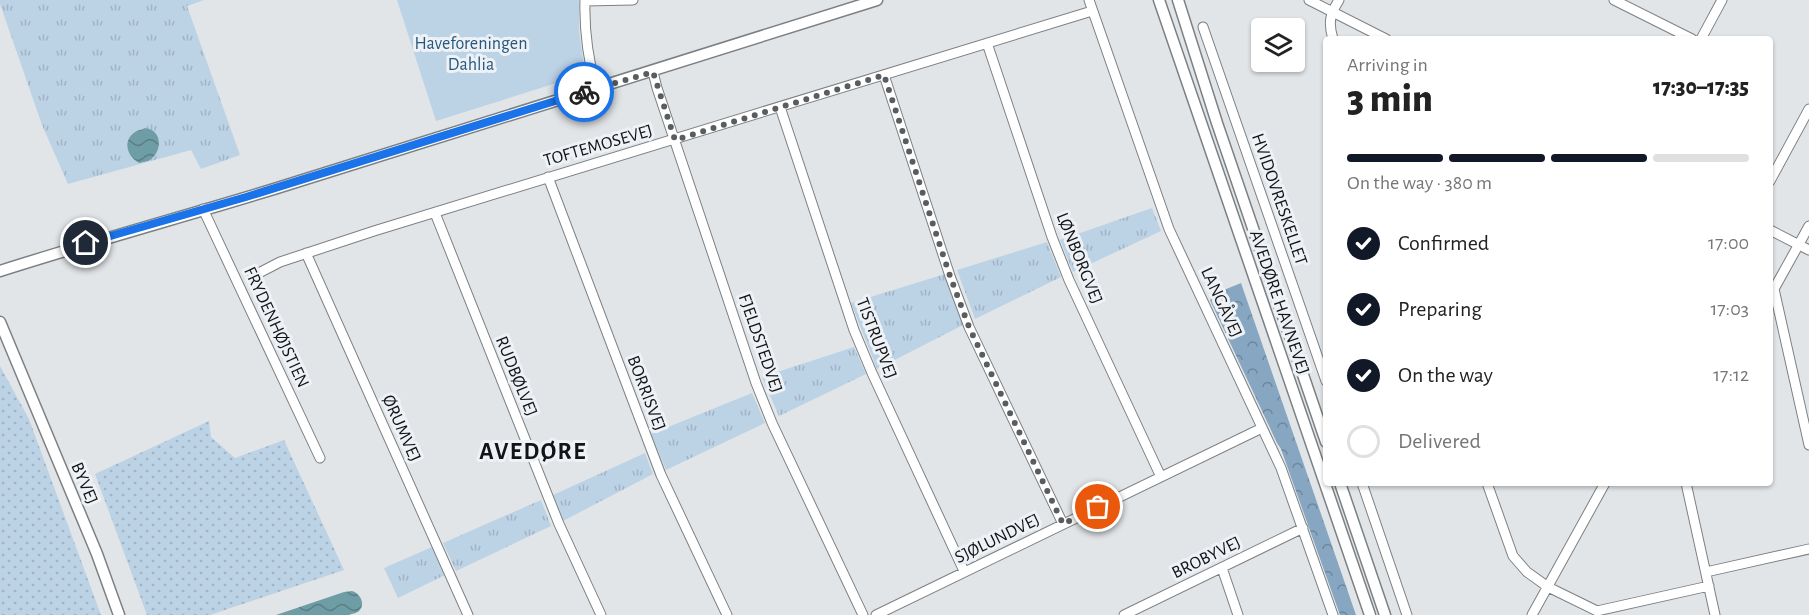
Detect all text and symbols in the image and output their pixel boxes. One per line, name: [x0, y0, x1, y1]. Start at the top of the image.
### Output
map controls: [1251, 18, 1305, 72]
button: layers: [1251, 18, 1305, 72]
park label: Haveforeningen Dahlia: [415, 35, 527, 74]
text: Arriving in: [1347, 55, 1428, 75]
courier: [554, 62, 614, 122]
icon: bike: [568, 76, 601, 109]
text: 17:30–17:35: [1653, 76, 1749, 98]
text: 3 min: [1347, 80, 1433, 119]
street label: TOFTEMOSEVEJ: [542, 122, 655, 170]
street label: HVIDOVRESKELLET: [1248, 131, 1310, 268]
text: On the way · 380 m: [1347, 173, 1492, 193]
street label: LØNBORGVEJ: [1053, 210, 1106, 307]
pin: [60, 217, 111, 268]
icon: home: [69, 226, 102, 259]
icon: check: [1347, 227, 1380, 260]
street label: AVEDØRE HAVNEVEJ: [1246, 228, 1312, 377]
text: Confirmed: [1398, 232, 1489, 254]
text: 17:00: [1708, 233, 1749, 253]
street label: LANGÅVEJ: [1197, 263, 1248, 340]
street label: FRYDENHØJSTIEN: [240, 264, 312, 391]
street label: FJELDSTEDVEJ: [735, 292, 785, 395]
icon: check: [1347, 293, 1380, 326]
street label: TISTRUPVEJ: [852, 295, 900, 381]
text: Preparing: [1398, 298, 1482, 320]
text: 17:03: [1710, 299, 1749, 319]
street label: RUDBØLVEJ: [492, 334, 540, 419]
street label: BORRISVEJ: [624, 353, 669, 433]
icon: check: [1347, 359, 1380, 392]
text: On the way: [1398, 364, 1493, 386]
text: 17:12: [1713, 365, 1749, 385]
street label: ØRUMVEJ: [378, 392, 424, 464]
text: Delivered: [1398, 430, 1481, 452]
district label: AVEDØRE: [479, 440, 587, 464]
street label: BYVEJ: [67, 460, 101, 507]
pin: [1072, 481, 1123, 532]
icon: bag: [1081, 490, 1114, 523]
street label: SJØLUNDVEJ: [952, 511, 1043, 567]
street label: BROBYVEJ: [1169, 533, 1244, 582]

